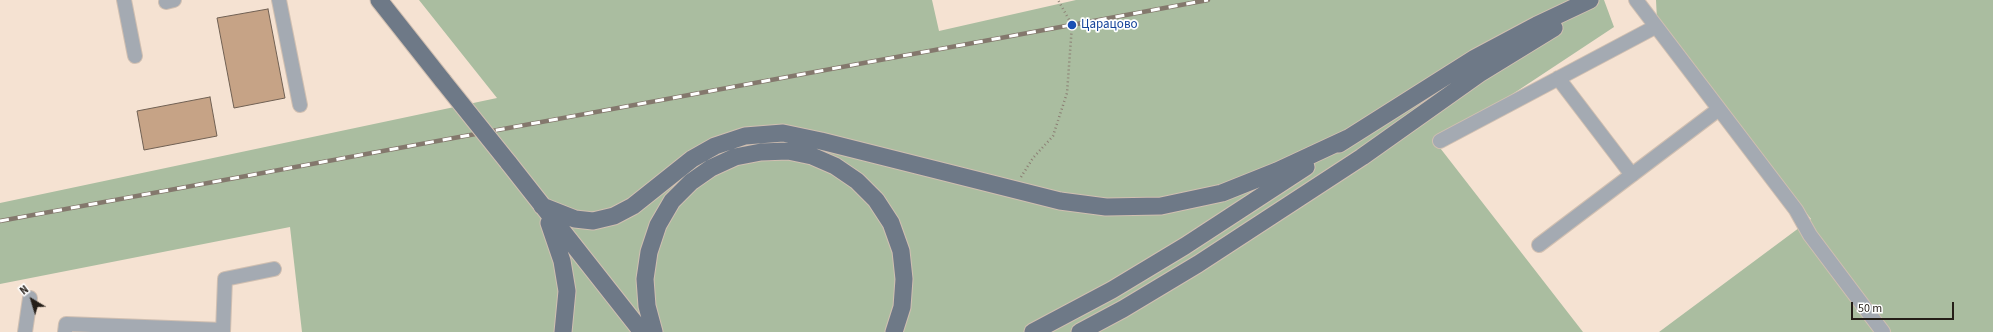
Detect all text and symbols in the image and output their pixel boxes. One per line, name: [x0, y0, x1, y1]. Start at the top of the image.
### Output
place label: Царацово: [1081, 17, 1138, 33]
marker: Царацово: [1066, 19, 1078, 31]
north arrow: [12, 280, 52, 320]
text: N: [17, 282, 32, 298]
scale bar: [1853, 294, 1956, 320]
text: 50 m: [1858, 300, 1882, 317]

